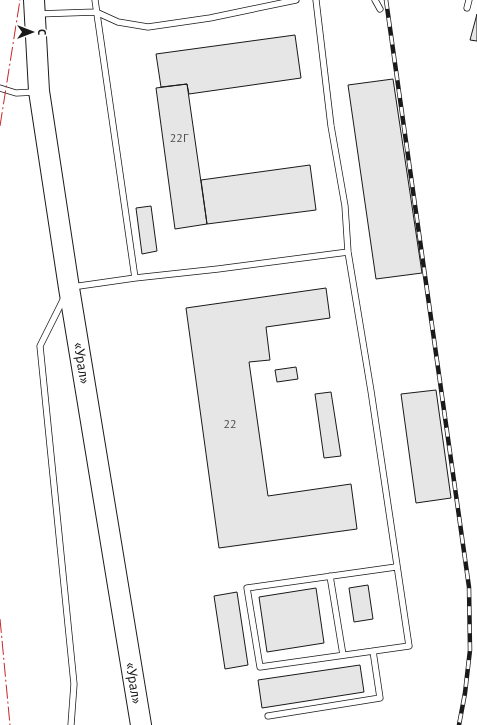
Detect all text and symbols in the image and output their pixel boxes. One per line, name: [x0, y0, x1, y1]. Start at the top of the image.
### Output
north arrow: [12, 12, 52, 52]
text: С: [35, 29, 49, 35]
house number: 22Г: [170, 130, 189, 145]
street label: «Урал»: [70, 341, 94, 385]
house number: 22: [223, 416, 237, 431]
street label: «Урал»: [122, 661, 146, 705]

